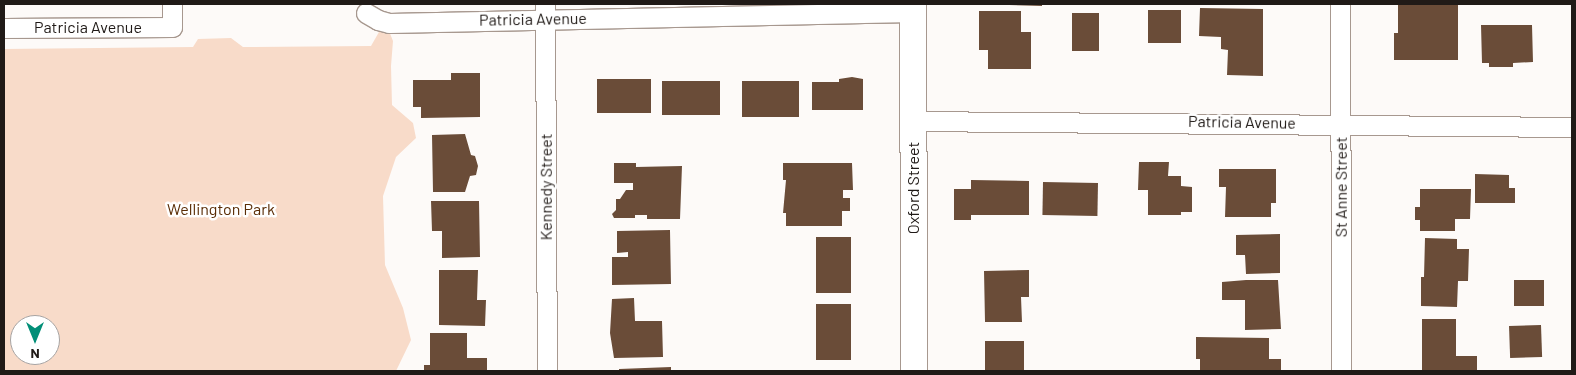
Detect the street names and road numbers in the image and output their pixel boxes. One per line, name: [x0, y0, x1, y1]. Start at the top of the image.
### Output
street label: Patricia Avenue: [479, 8, 587, 30]
street label: Patricia Avenue: [34, 17, 142, 37]
street label: Patricia Avenue: [1188, 111, 1296, 133]
street label: Kennedy Street: [536, 134, 556, 240]
street label: St Anne Street: [1331, 137, 1351, 237]
street label: Oxford Street: [903, 142, 923, 234]

